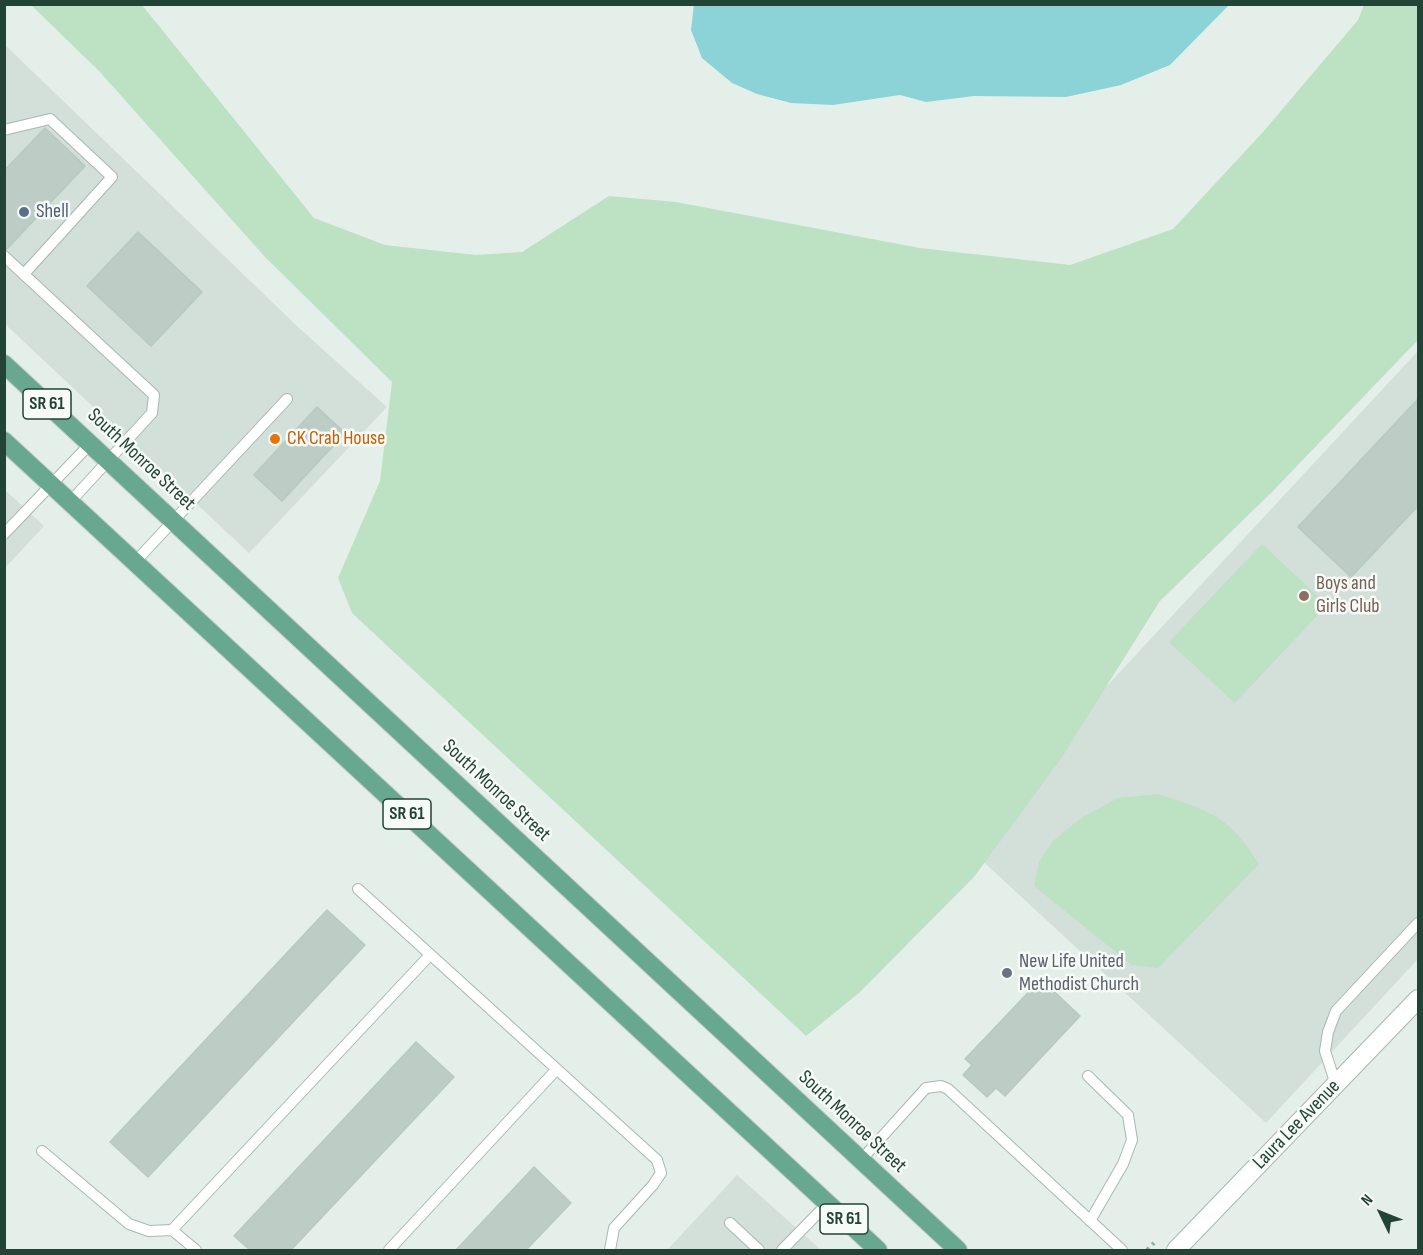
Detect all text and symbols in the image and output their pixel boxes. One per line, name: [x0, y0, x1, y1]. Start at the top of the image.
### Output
place label: Shell: [36, 200, 69, 224]
marker: Shell: [17, 205, 31, 219]
road number: SR 61: [23, 389, 71, 419]
street label: South Monroe Street: [82, 404, 200, 516]
place label: CK Crab House: [287, 427, 385, 451]
marker: CK Crab House: [268, 432, 282, 446]
place label: Boys and Girls Club: [1316, 572, 1380, 619]
marker: Boys and Girls Club: [1297, 589, 1311, 603]
street label: South Monroe Street: [437, 735, 555, 847]
road number: SR 61: [383, 799, 431, 829]
place label: New Life United Methodist Church: [1019, 950, 1139, 997]
marker: New Life United Methodist Church: [1000, 966, 1014, 980]
street label: South Monroe Street: [793, 1066, 911, 1178]
street label: Laura Lee Avenue: [1248, 1075, 1346, 1175]
north arrow: [1351, 1183, 1411, 1243]
text: N: [1358, 1191, 1377, 1210]
road number: SR 61: [820, 1204, 868, 1234]

